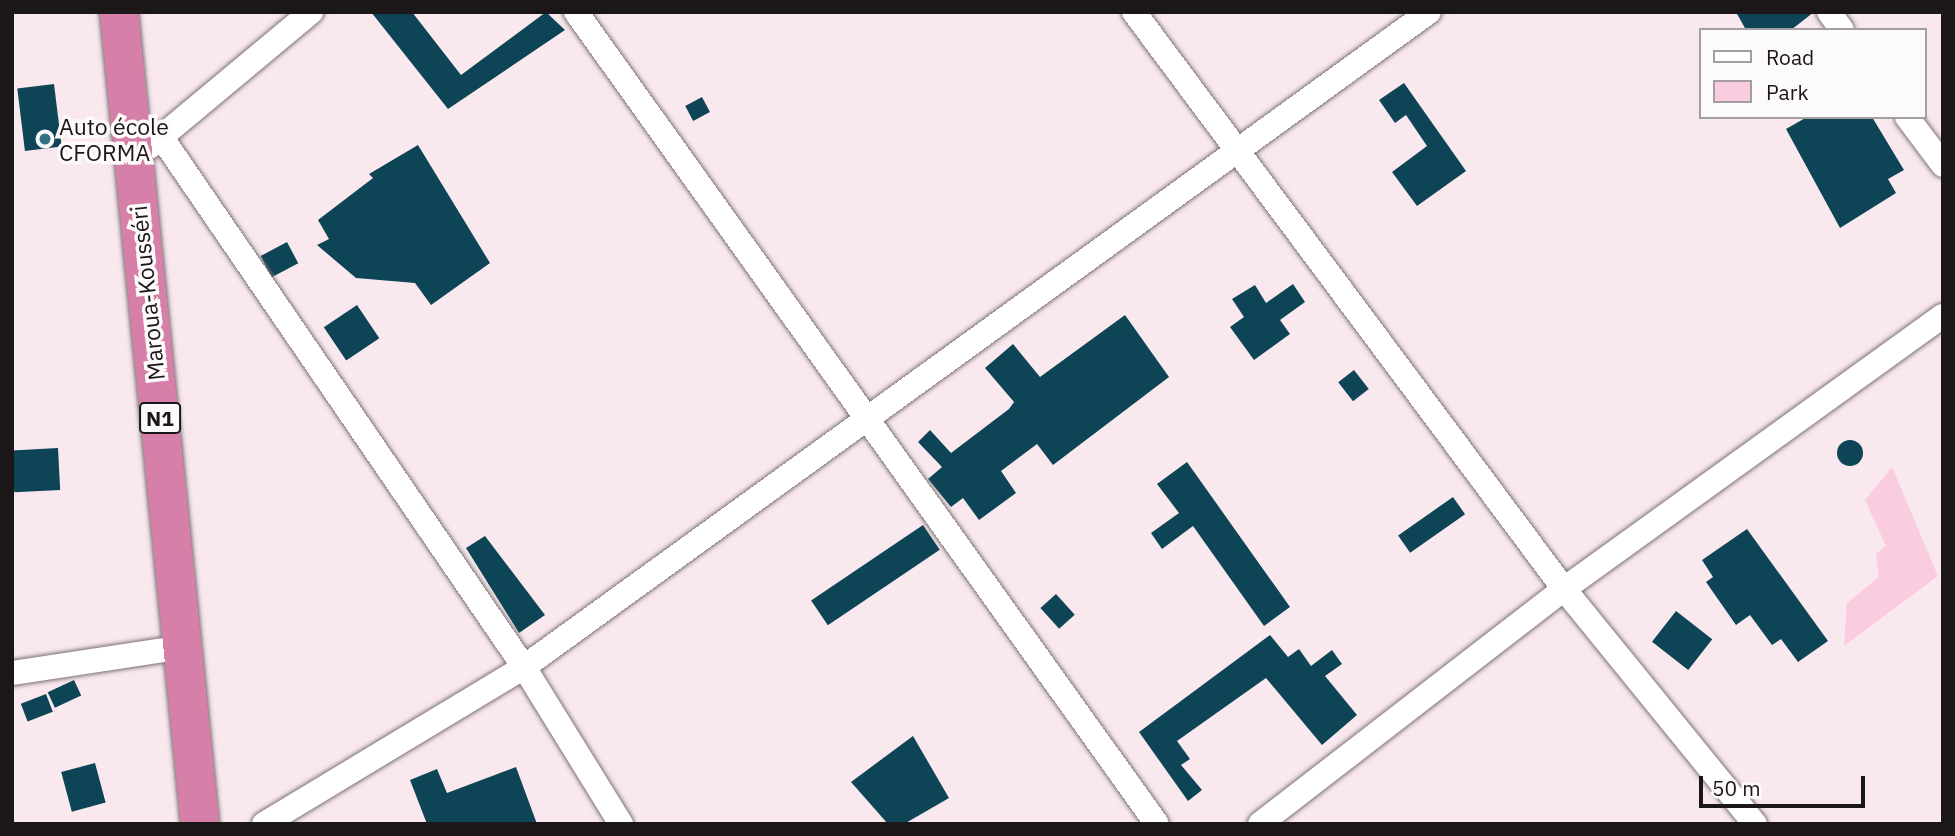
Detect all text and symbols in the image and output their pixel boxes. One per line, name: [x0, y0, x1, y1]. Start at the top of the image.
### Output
legend: [1700, 28, 1927, 119]
text: Road: [1766, 43, 1814, 71]
text: Park: [1766, 78, 1809, 106]
place label: Auto école CFORMA: [59, 112, 169, 166]
marker: Auto école CFORMA: [37, 131, 53, 147]
street label: Maroua-Kousséri: [124, 204, 170, 382]
road number: N1: [139, 400, 181, 436]
scale bar: [1703, 762, 1869, 806]
text: 50 m: [1712, 774, 1761, 802]

